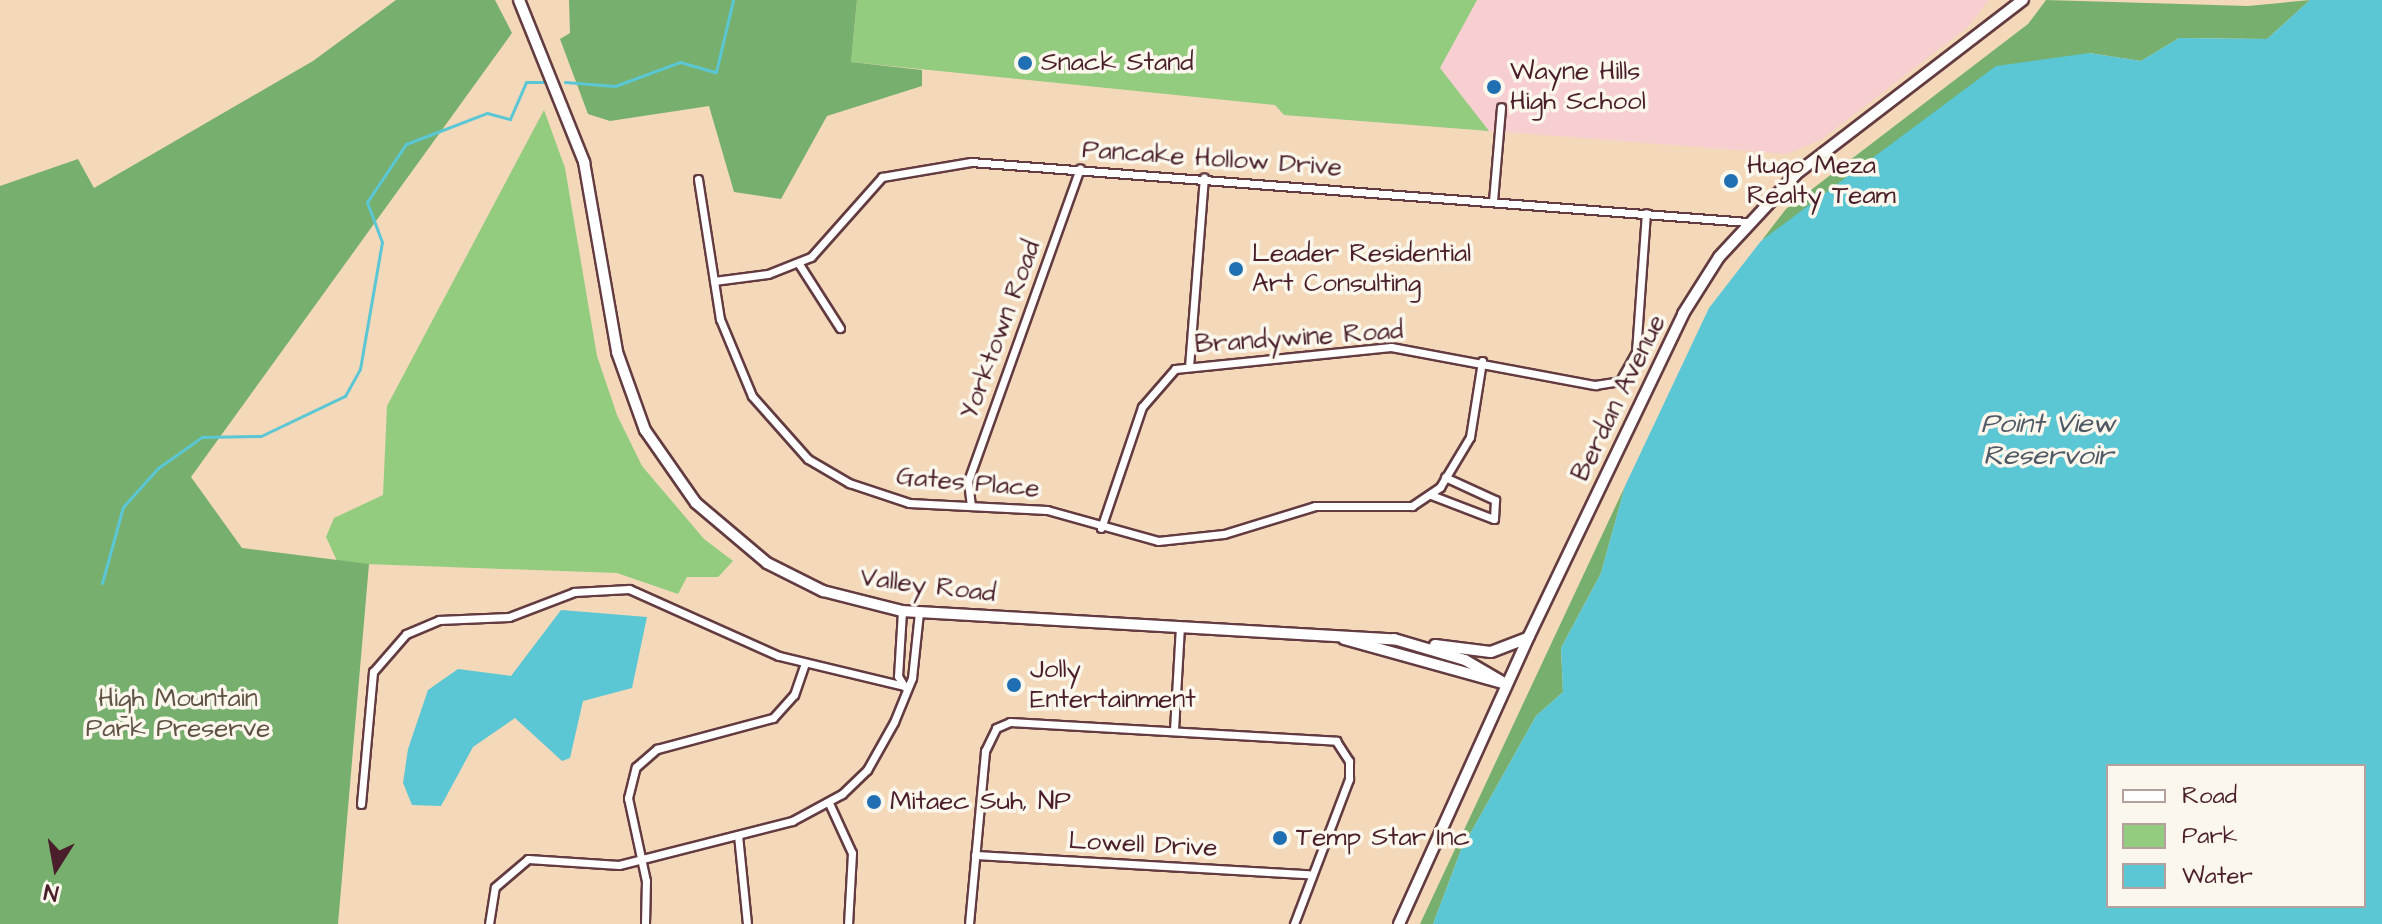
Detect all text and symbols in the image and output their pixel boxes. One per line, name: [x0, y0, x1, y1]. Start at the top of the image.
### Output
place label: Snack Stand: [1041, 47, 1194, 79]
marker: Snack Stand: [1016, 54, 1034, 72]
place label: Wayne Hills High School: [1510, 56, 1646, 118]
marker: Wayne Hills High School: [1485, 78, 1503, 96]
street label: Pancake Hollow Drive: [1081, 134, 1343, 184]
place label: Hugo Meza Realty Team: [1747, 150, 1896, 212]
marker: Hugo Meza Realty Team: [1722, 172, 1740, 190]
street label: Yorktown Road: [954, 236, 1048, 424]
place label: Leader Residential Art Consulting: [1252, 238, 1471, 300]
marker: Leader Residential Art Consulting: [1227, 260, 1245, 278]
street label: Berdan Avenue: [1565, 310, 1673, 486]
street label: Brandywine Road: [1194, 315, 1404, 361]
water label: Point View Reservoir: [1981, 407, 2115, 473]
street label: Gates Place: [895, 461, 1041, 505]
street label: Valley Road: [859, 562, 997, 610]
place label: Jolly Entertainment: [1030, 654, 1196, 716]
marker: Jolly Entertainment: [1005, 676, 1023, 694]
park label: High Mountain Park Preserve: [86, 683, 270, 744]
legend: [2106, 764, 2366, 908]
text: Road: [2182, 779, 2237, 813]
place label: Mitaec Suh, NP: [890, 786, 1071, 818]
marker: Mitaec Suh, NP: [865, 793, 883, 811]
text: Park: [2182, 819, 2238, 853]
place label: Temp Star Inc: [1296, 822, 1470, 854]
street label: Lowell Drive: [1068, 826, 1218, 864]
north arrow: [16, 828, 96, 908]
marker: Temp Star Inc: [1271, 829, 1289, 847]
text: Water: [2182, 859, 2253, 893]
text: N: [42, 876, 61, 909]

